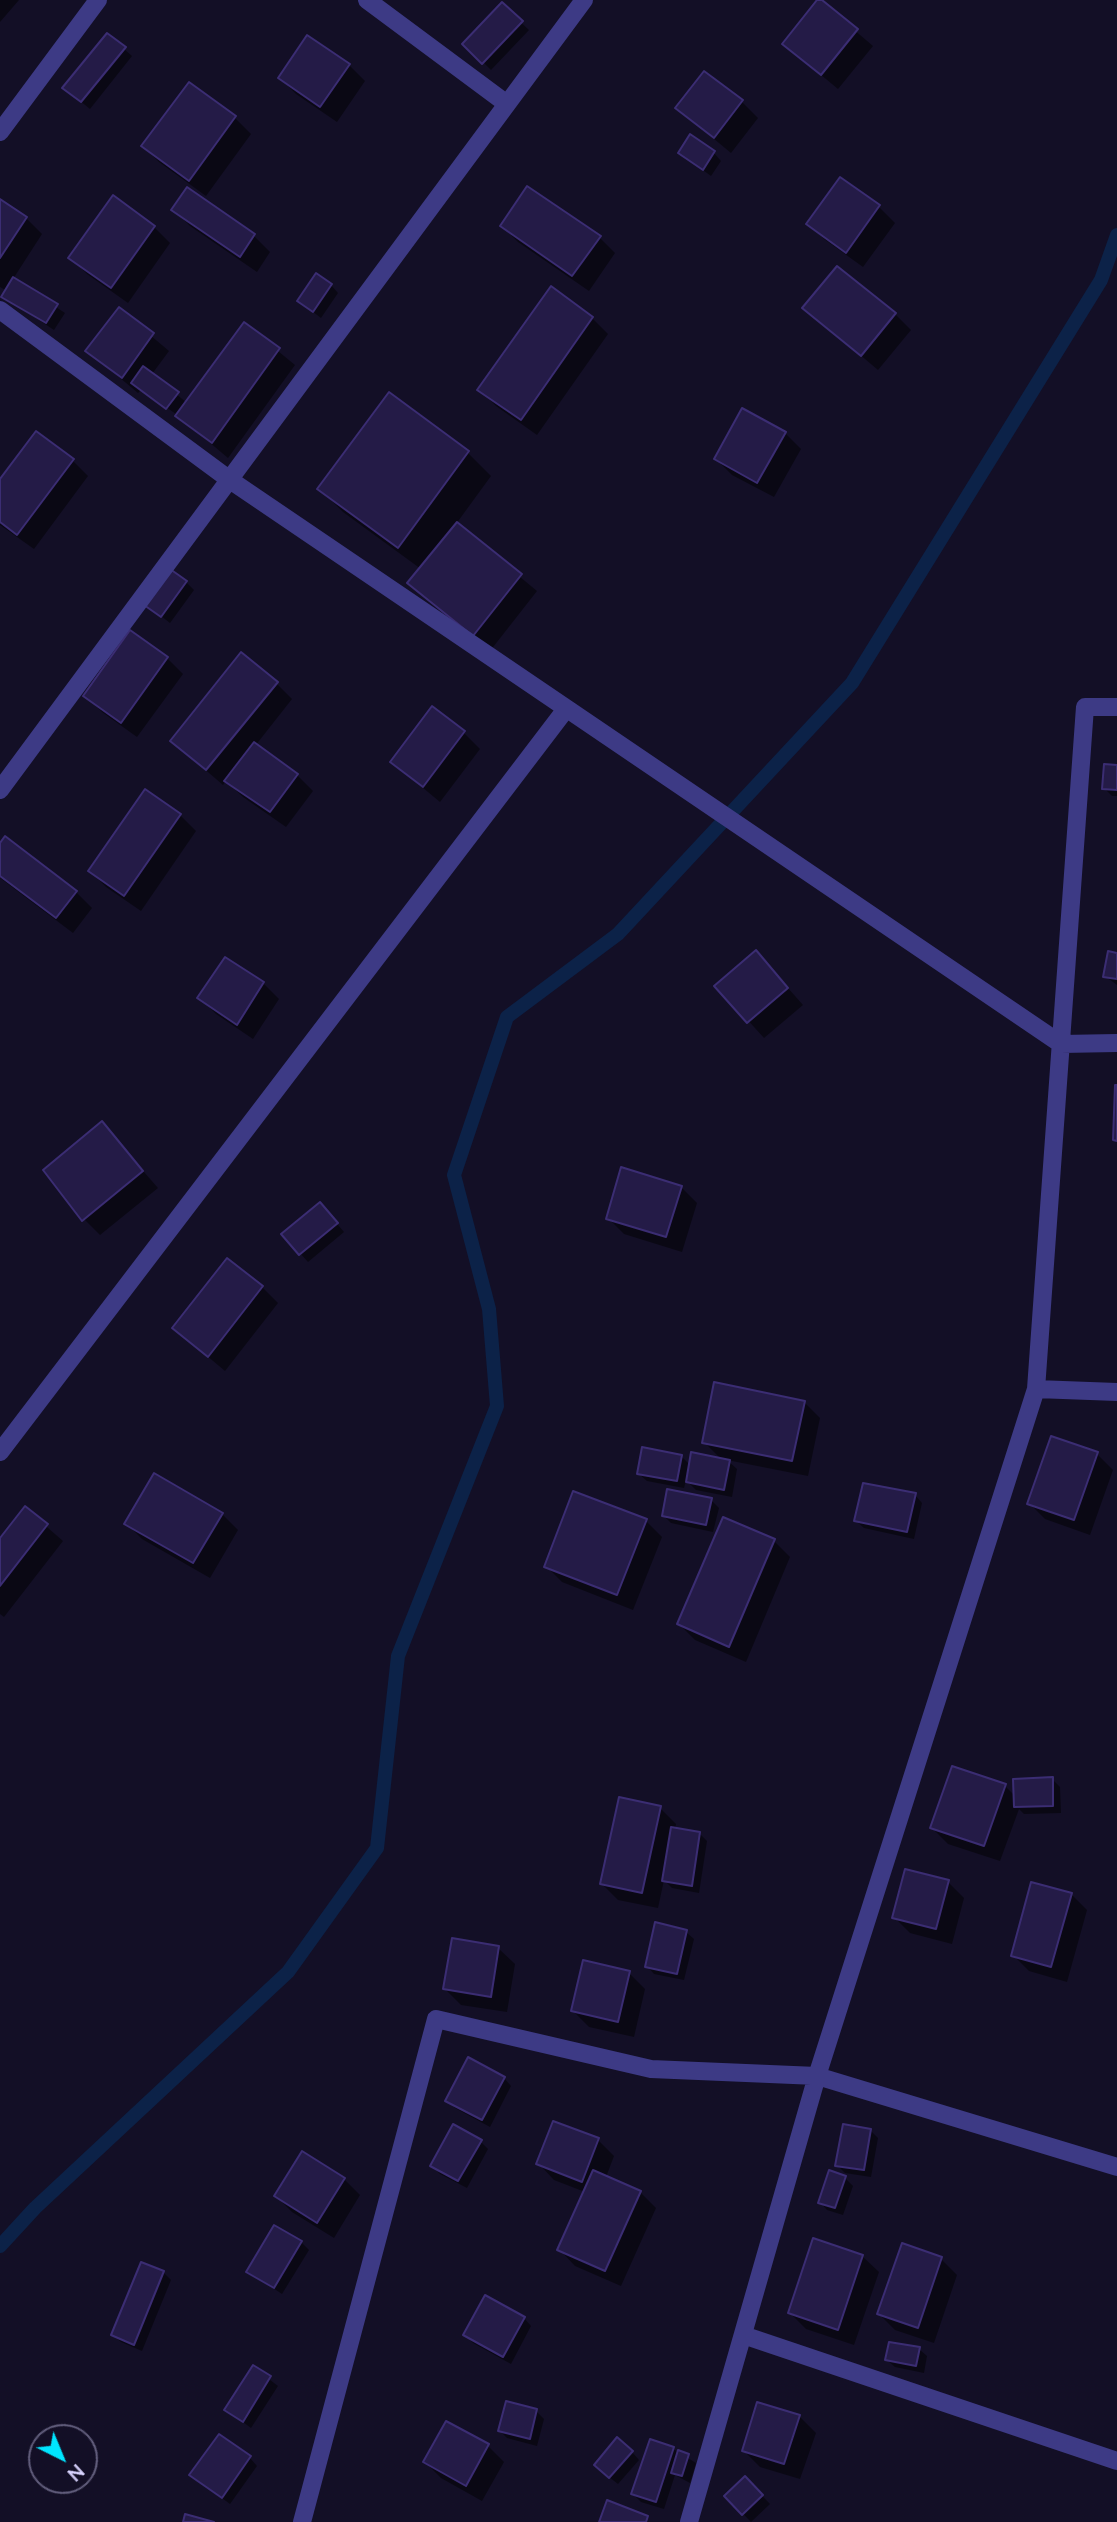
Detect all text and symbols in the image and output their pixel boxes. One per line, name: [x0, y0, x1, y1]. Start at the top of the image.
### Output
north arrow: [28, 2424, 98, 2494]
text: N: [63, 2459, 89, 2487]

